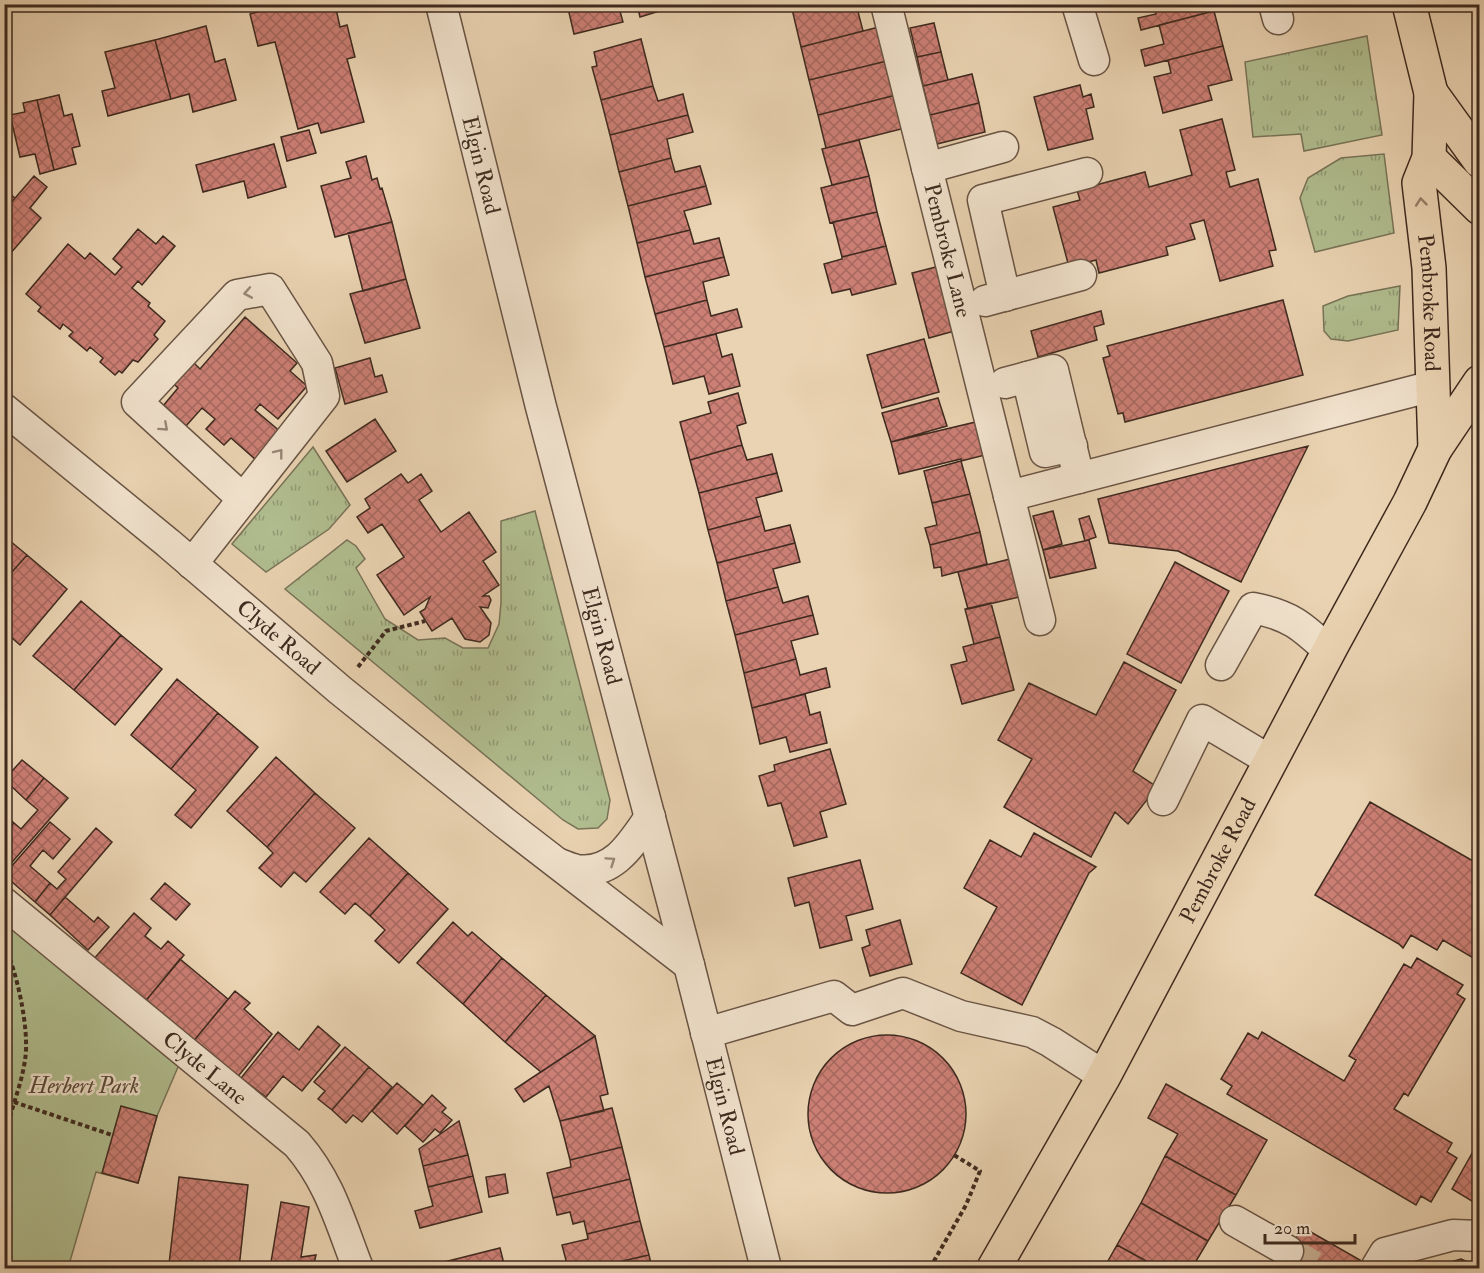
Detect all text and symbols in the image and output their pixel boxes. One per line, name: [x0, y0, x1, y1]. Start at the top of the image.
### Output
street label: Elgin Road: [455, 113, 507, 217]
street label: Pembroke Lane: [917, 180, 978, 320]
one-way arrow: [1416, 198, 1428, 207]
street label: Pembroke Road: [1411, 232, 1446, 372]
one-way arrow: [243, 286, 253, 299]
one-way arrow: [158, 420, 168, 431]
one-way arrow: [272, 449, 283, 460]
street label: Elgin Road: [575, 584, 628, 688]
street label: Clyde Road: [231, 594, 326, 681]
street label: Pembroke Road: [1173, 793, 1263, 928]
one-way arrow: [605, 858, 616, 869]
street label: Clyde Lane: [157, 1025, 253, 1111]
street label: Elgin Road: [699, 1054, 751, 1158]
park label: Herbert Park: [28, 1072, 139, 1100]
scale bar: [1265, 1207, 1355, 1245]
text: 20 m: [1274, 1217, 1310, 1240]

